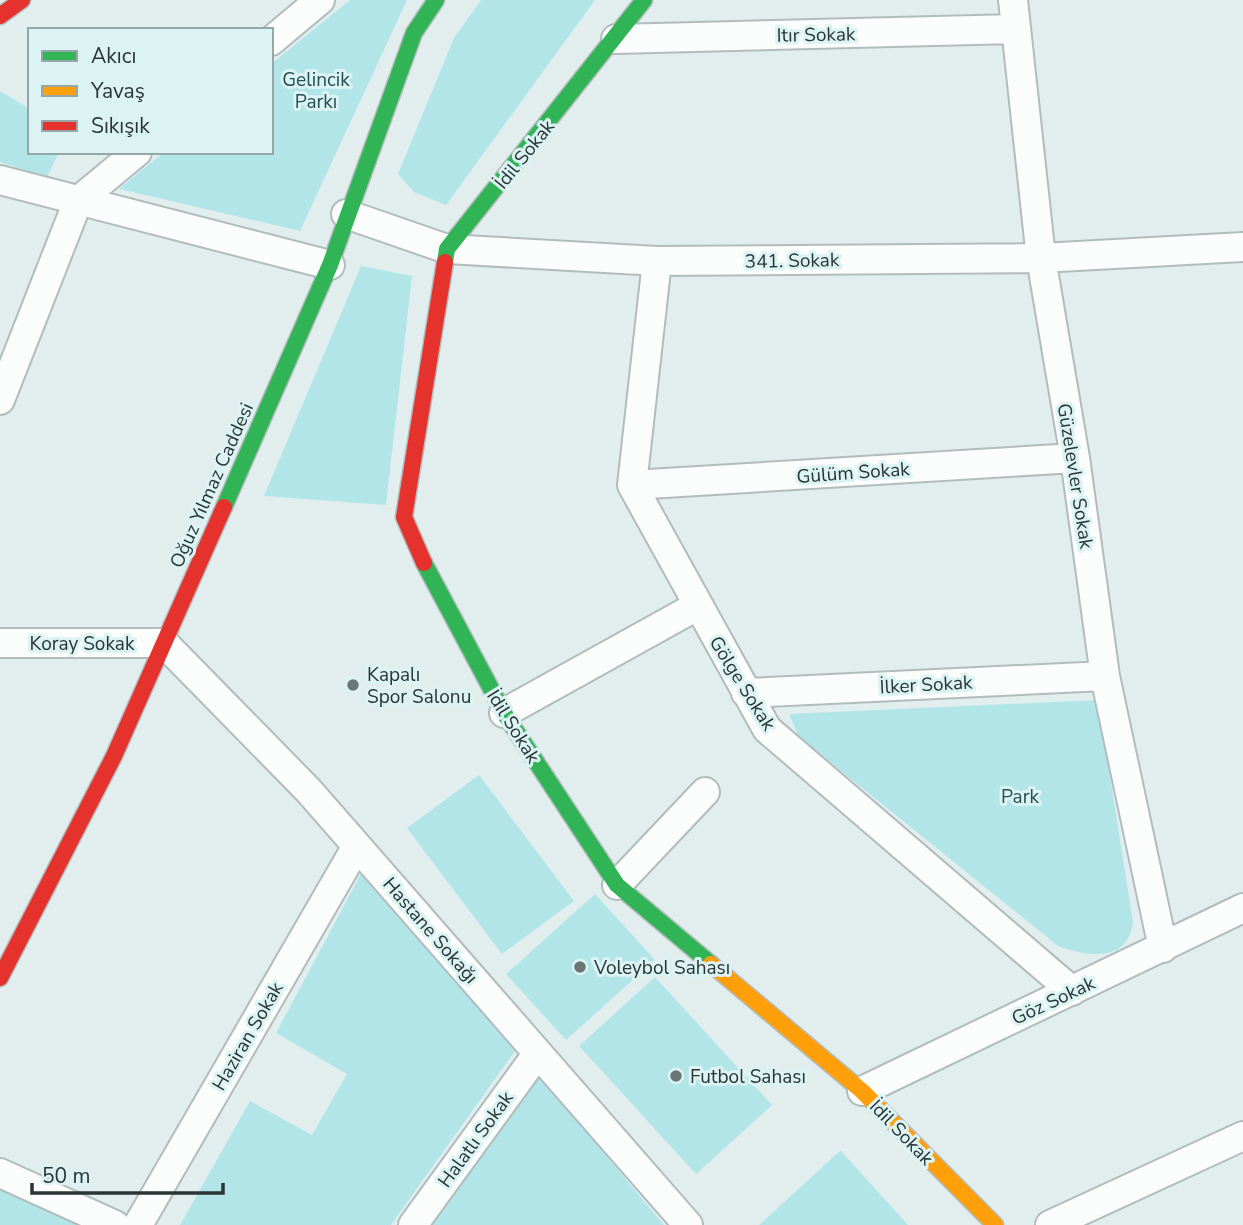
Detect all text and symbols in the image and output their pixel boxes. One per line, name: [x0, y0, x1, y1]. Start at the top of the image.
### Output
street label: Itır Sokak: [776, 21, 856, 49]
legend: [28, 28, 273, 154]
text: Akıcı: [91, 42, 136, 70]
park label: Gelincik Parkı: [282, 67, 350, 115]
text: Yavaş: [90, 77, 145, 105]
text: Sıkışık: [91, 112, 150, 140]
street label: İdil Sokak: [489, 114, 561, 195]
street label: 341. Sokak: [744, 247, 840, 275]
street label: Oğuz Yılmaz Caddesi: [164, 399, 260, 572]
street label: Güzelevler Sokak: [1051, 402, 1099, 551]
street label: Gülüm Sokak: [796, 456, 911, 490]
street label: Koray Sokak: [30, 631, 135, 657]
street label: Gölge Sokak: [703, 631, 782, 736]
place label: Kapalı Spor Salonu: [367, 662, 471, 710]
street label: İlker Sokak: [879, 670, 974, 700]
marker: Kapalı Spor Salonu: [345, 677, 361, 693]
street label: İdil Sokak: [480, 685, 546, 769]
park label: Park: [1001, 784, 1039, 810]
street label: Hastane Sokağı: [377, 872, 484, 990]
place label: Voleybol Sahası: [593, 955, 730, 981]
marker: Voleybol Sahası: [572, 959, 588, 975]
street label: Göz Sokak: [1008, 970, 1100, 1032]
street label: Haziran Sokak: [206, 977, 290, 1096]
place label: Futbol Sahası: [690, 1064, 806, 1090]
marker: Futbol Sahası: [668, 1068, 684, 1084]
street label: Halatlı Sokak: [432, 1086, 520, 1193]
street label: İdil Sokak: [863, 1094, 939, 1172]
scale bar: [32, 1152, 222, 1196]
text: 50 m: [42, 1162, 91, 1190]

